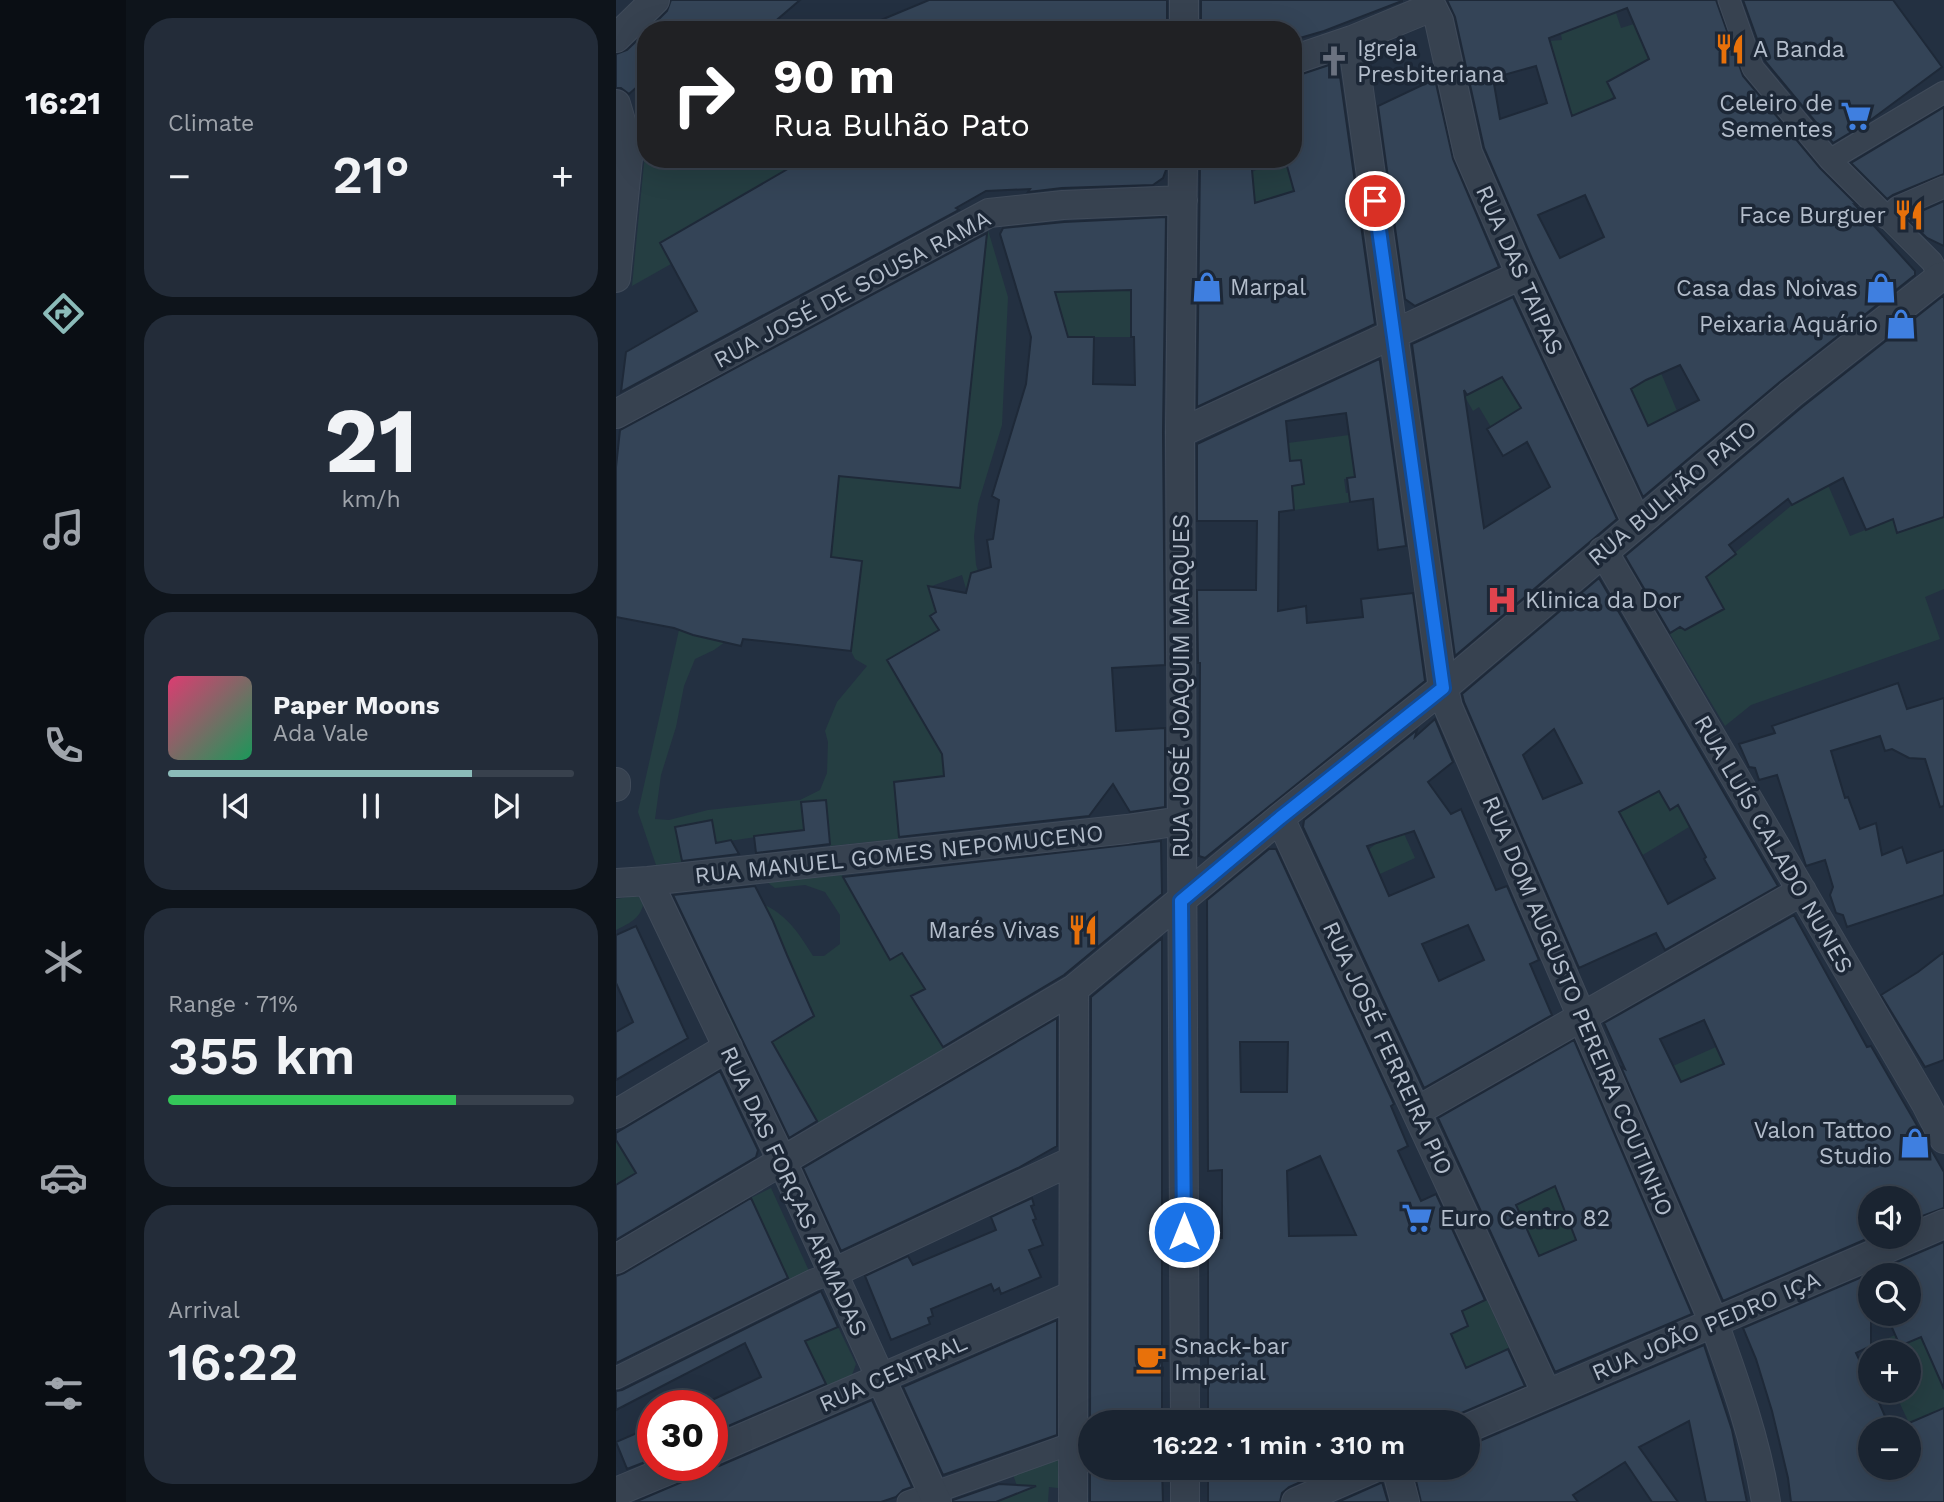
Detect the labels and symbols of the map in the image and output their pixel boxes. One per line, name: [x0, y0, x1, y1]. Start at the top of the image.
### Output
restaurant icon: A Banda: [1713, 32, 1747, 66]
place label: Igreja Presbiteriana: [1357, 35, 1505, 88]
place label: A Banda: [1753, 36, 1845, 63]
church icon: Igreja Presbiteriana: [1317, 44, 1351, 78]
place label: Celeiro de Sementes: [1719, 90, 1833, 143]
supermarket icon: Celeiro de Sementes: [1839, 99, 1873, 133]
pin: [1345, 171, 1405, 231]
street label: RUA DAS TAIPAS: [1470, 181, 1569, 359]
restaurant icon: Face Burguer: [1892, 198, 1926, 232]
place label: Face Burguer: [1739, 202, 1886, 229]
street label: RUA JOSÉ DE SOUSA RAMA: [709, 205, 995, 374]
shop icon: Marpal: [1190, 270, 1224, 304]
shop icon: Casa das Noivas: [1864, 271, 1898, 305]
place label: Marpal: [1230, 274, 1306, 301]
place label: Casa das Noivas: [1676, 275, 1858, 302]
shop icon: Peixaria Aquário: [1884, 307, 1918, 341]
place label: Peixaria Aquário: [1699, 311, 1878, 338]
street label: RUA BULHÃO PATO: [1583, 415, 1762, 572]
street label: RUA JOSÉ JOAQUIM MARQUES: [1168, 514, 1195, 858]
hospital icon: Klinica da Dor: [1485, 583, 1519, 617]
place label: Klinica da Dor: [1525, 587, 1681, 614]
street label: RUA LUÍS CALADO NUNES: [1689, 711, 1859, 978]
street label: RUA DOM AUGUSTO PEREIRA COUTINHO: [1476, 792, 1679, 1220]
street label: RUA MANUEL GOMES NEPOMUCENO: [693, 820, 1105, 889]
restaurant icon: Marés Vivas: [1066, 913, 1100, 947]
place label: Marés Vivas: [928, 917, 1060, 944]
street label: RUA JOSÉ FERREIRA PIO: [1317, 917, 1458, 1179]
street label: RUA DAS FORÇAS ARMADAS: [714, 1042, 873, 1340]
place label: Valon Tattoo Studio: [1754, 1117, 1892, 1170]
shop icon: Valon Tattoo Studio: [1898, 1126, 1932, 1160]
position arrow: [1147, 1195, 1221, 1269]
supermarket icon: Euro Centro 82: [1400, 1201, 1434, 1235]
place label: Euro Centro 82: [1440, 1205, 1610, 1232]
street label: RUA JOÃO PEDRO IÇA: [1588, 1266, 1824, 1387]
street label: RUA CENTRAL: [815, 1329, 971, 1418]
place label: Snack-bar Imperial: [1174, 1333, 1289, 1386]
cafe icon: Snack-bar Imperial: [1134, 1342, 1168, 1376]
speed limit sign: 30: [637, 1390, 728, 1481]

